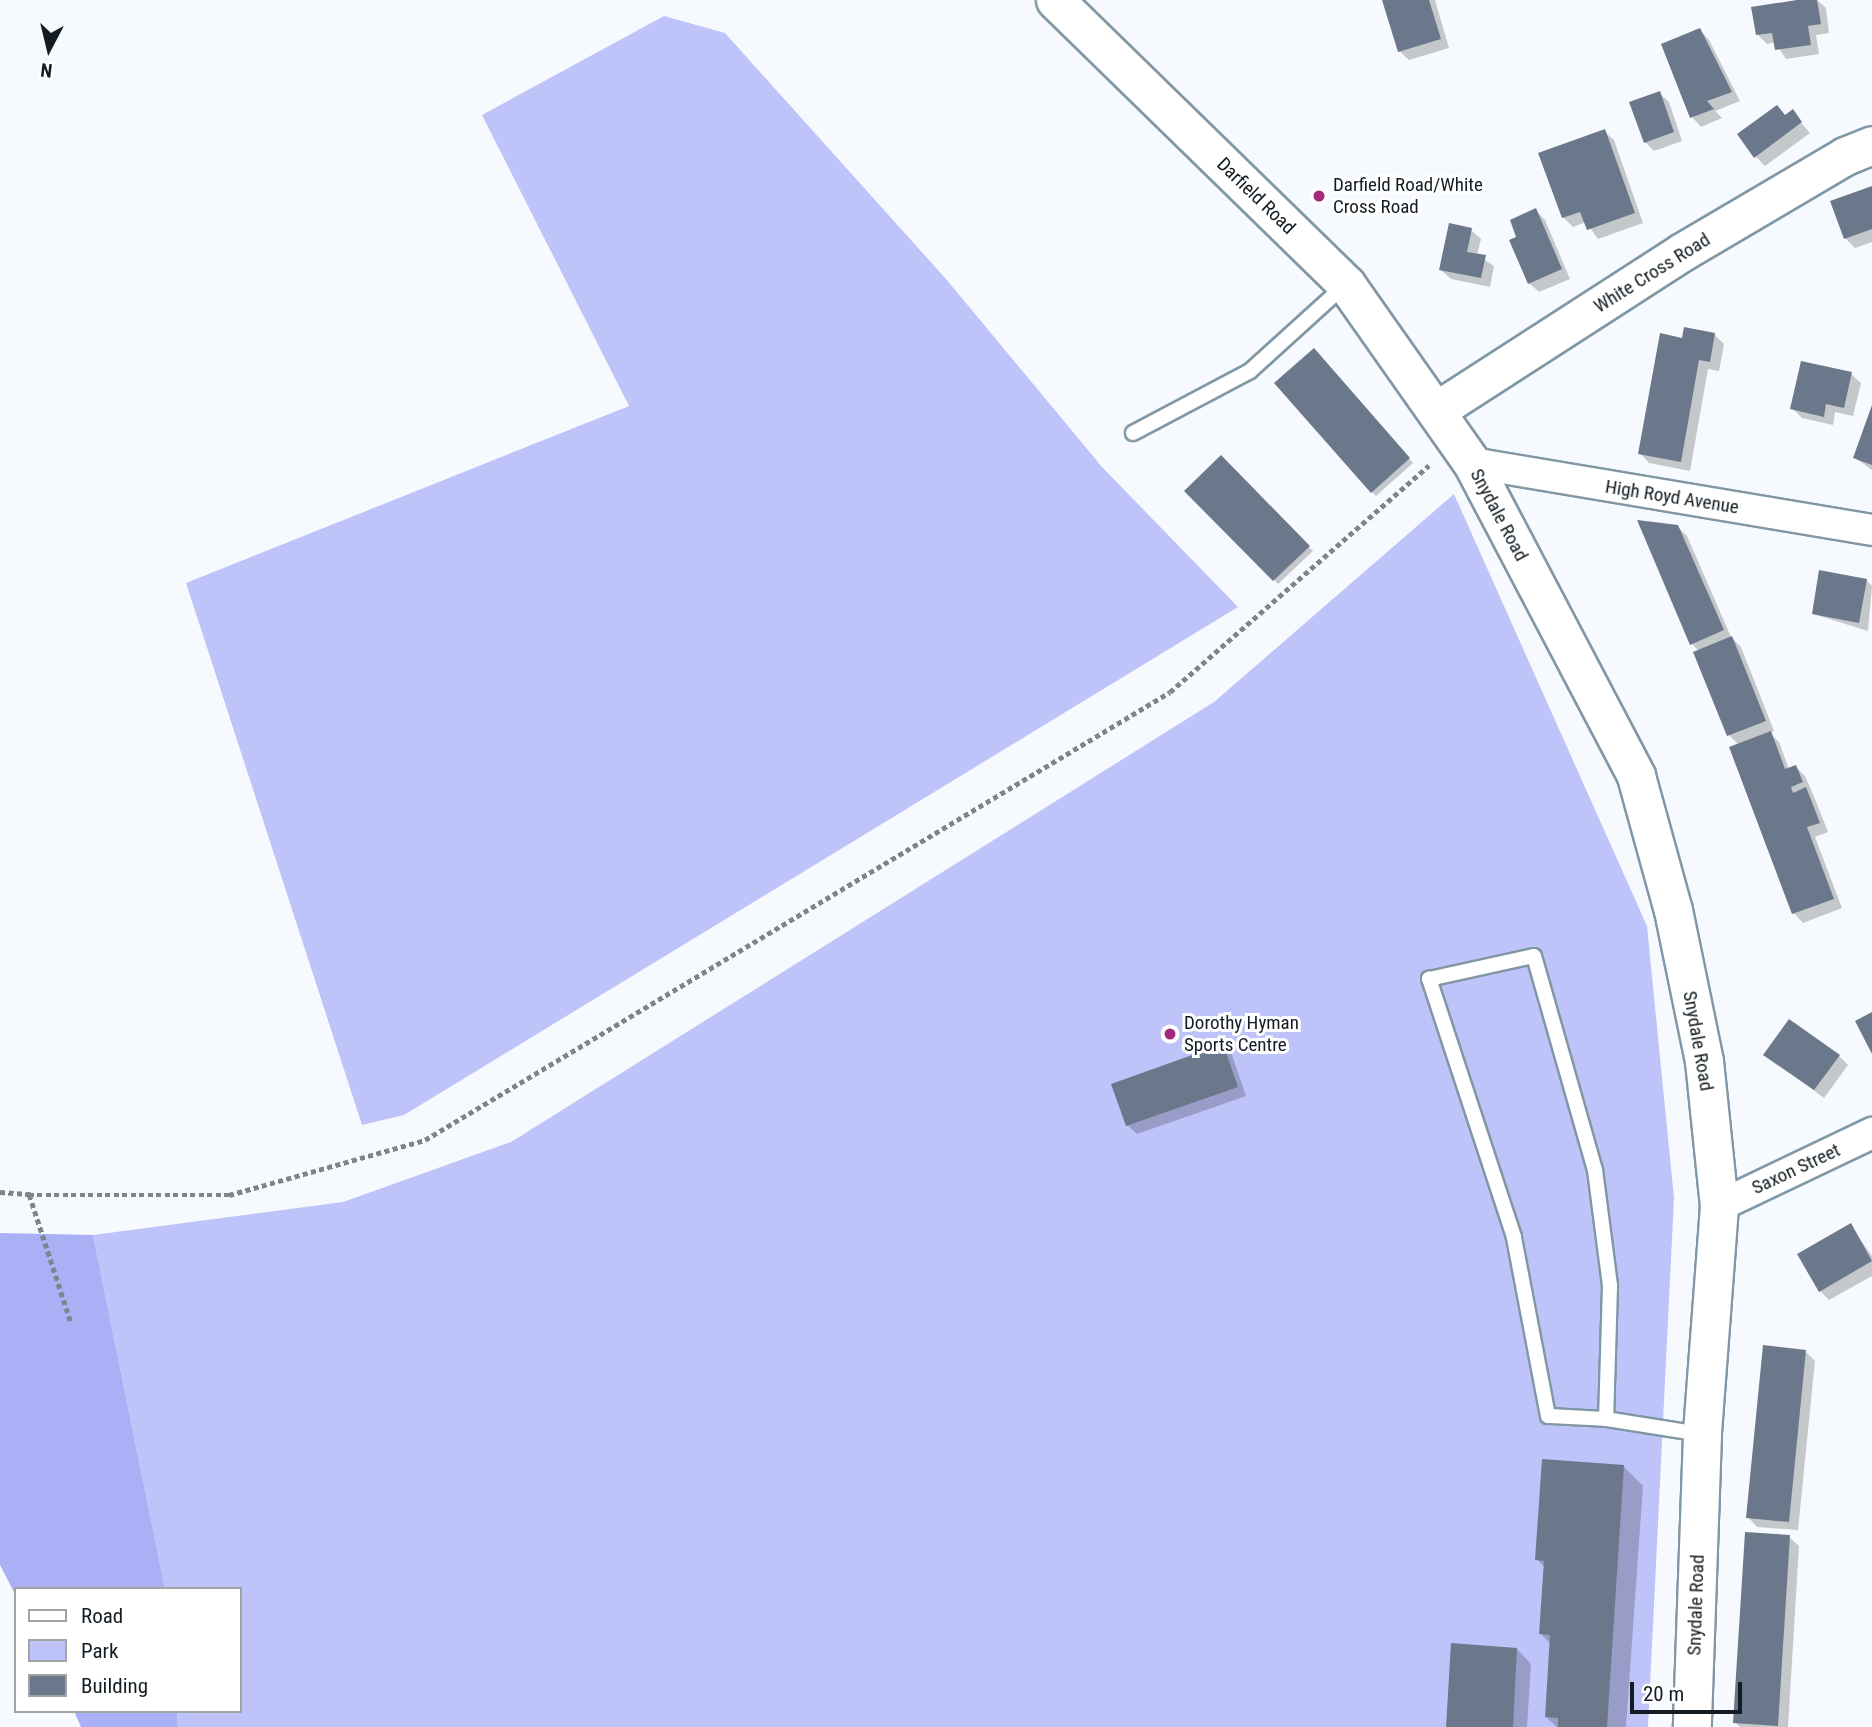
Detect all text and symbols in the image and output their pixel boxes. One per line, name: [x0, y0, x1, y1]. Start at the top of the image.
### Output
north arrow: [14, 14, 84, 84]
text: N: [39, 58, 54, 82]
street label: Darfield Road: [1212, 153, 1300, 239]
place label: Darfield Road/White Cross Road: [1333, 174, 1483, 218]
marker: Darfield Road/White Cross Road: [1311, 188, 1327, 204]
street label: White Cross Road: [1590, 228, 1714, 318]
street label: Snydale Road: [1465, 465, 1533, 565]
street label: High Royd Avenue: [1604, 475, 1740, 519]
street label: Snydale Road: [1678, 989, 1718, 1093]
place label: Dorothy Hyman Sports Centre: [1184, 1012, 1299, 1056]
marker: Dorothy Hyman Sports Centre: [1162, 1026, 1178, 1042]
street label: Saxon Street: [1748, 1139, 1844, 1199]
street label: Snydale Road: [1683, 1554, 1709, 1656]
legend: [14, 1587, 242, 1713]
text: Road: [81, 1604, 123, 1628]
text: Park: [81, 1639, 118, 1663]
scale bar: [1634, 1668, 1746, 1712]
text: Building: [81, 1674, 148, 1698]
text: 20 m: [1643, 1682, 1684, 1706]

